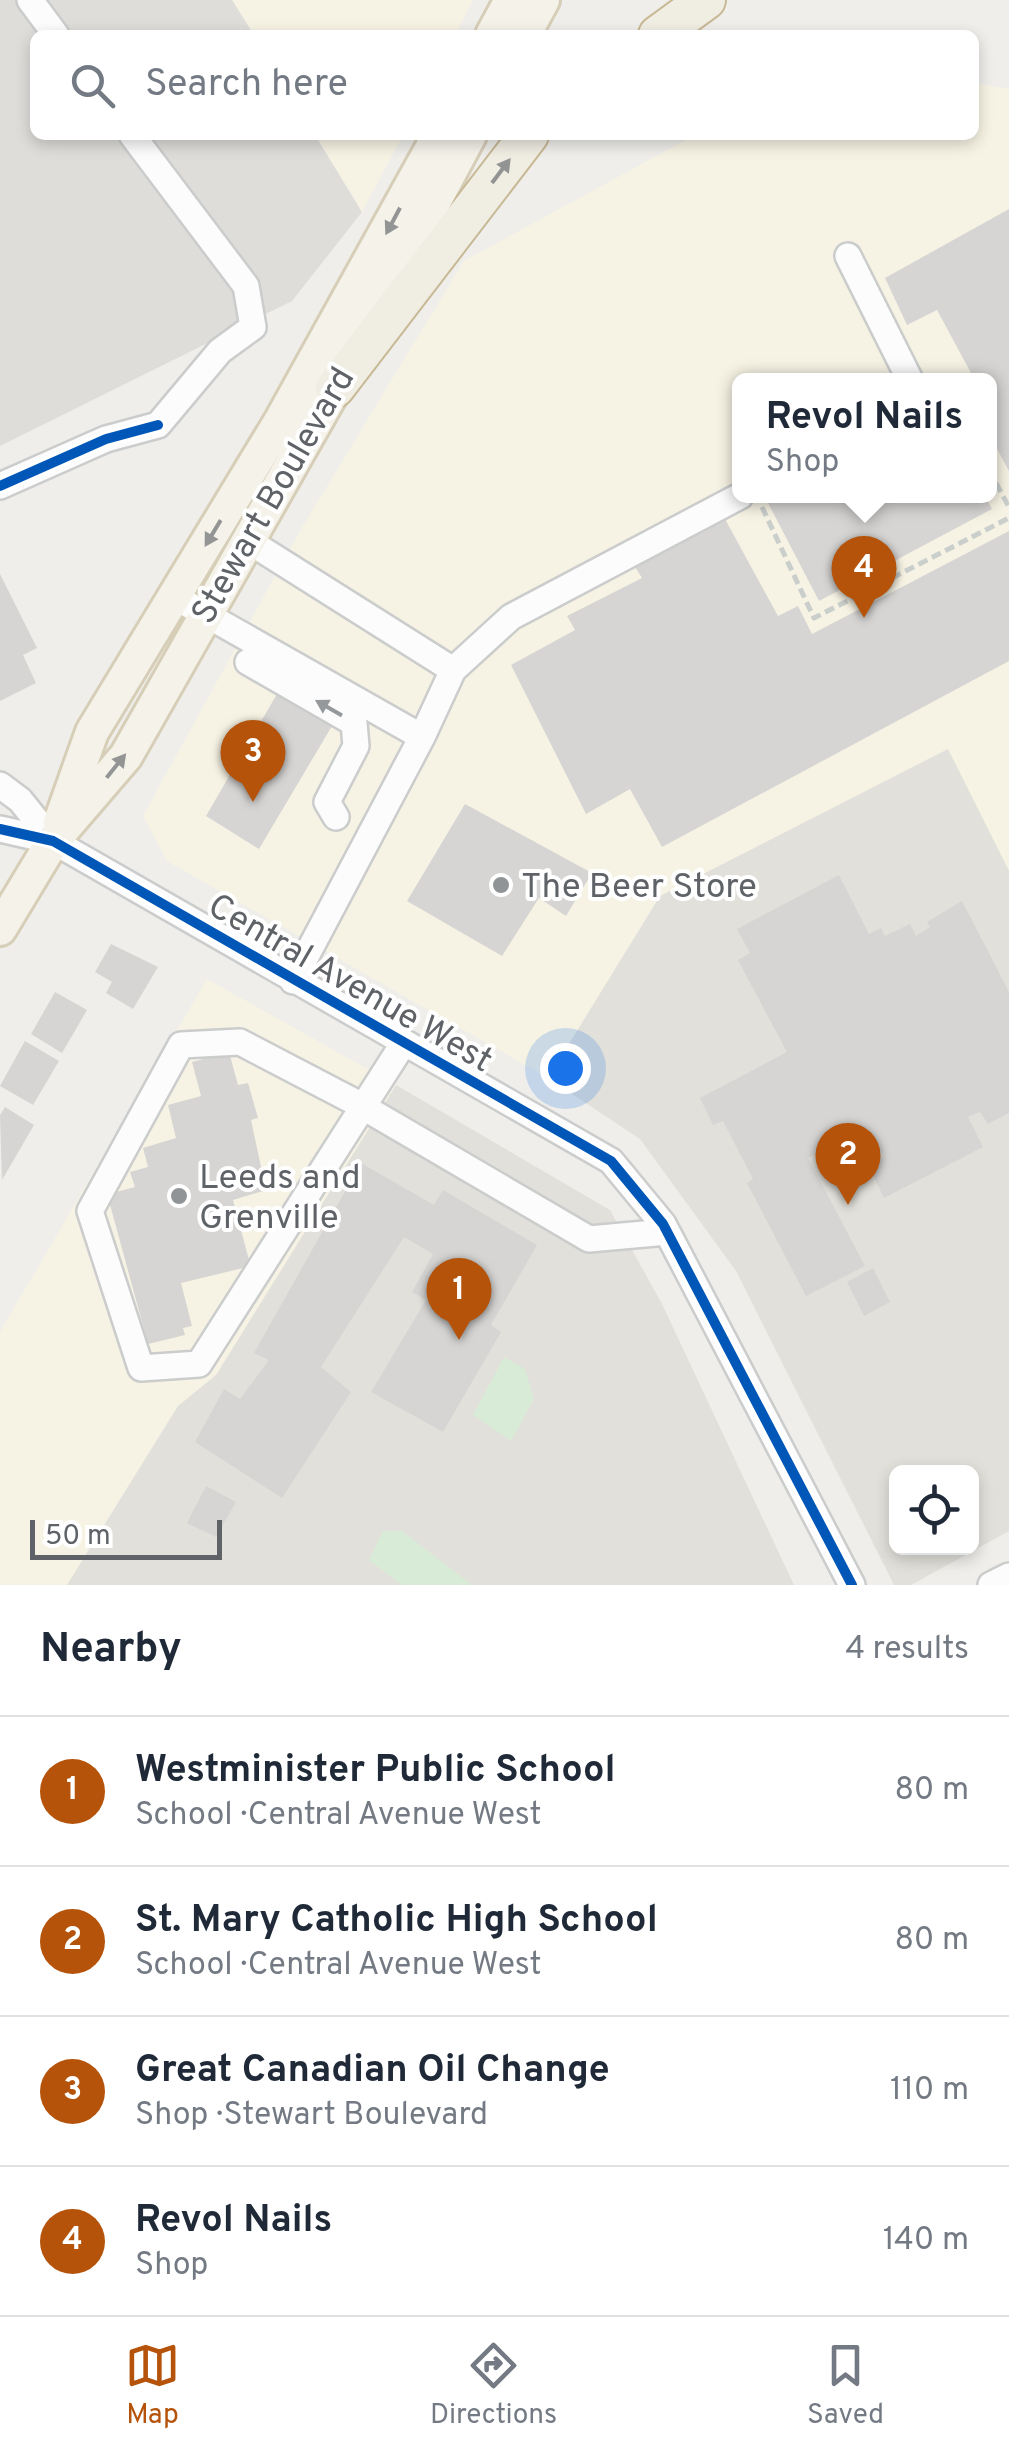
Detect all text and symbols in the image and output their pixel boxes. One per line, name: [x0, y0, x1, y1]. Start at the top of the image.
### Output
search box: [30, 30, 979, 140]
icon: search: [65, 58, 120, 113]
text: Search here: [145, 61, 348, 110]
one-way arrow: [490, 158, 510, 184]
one-way arrow: [385, 207, 402, 236]
street label: Stewart Boulevard: [183, 360, 366, 633]
popup: [732, 373, 997, 503]
text: Revol Nails: [766, 394, 963, 443]
text: Shop: [766, 443, 839, 483]
one-way arrow: [205, 519, 222, 547]
pin: 4: [832, 536, 896, 618]
one-way arrow: [314, 700, 343, 717]
pin: 3: [220, 720, 286, 802]
one-way arrow: [105, 754, 126, 779]
place label: The Beer Store: [521, 866, 757, 910]
marker: The Beer Store: [490, 874, 512, 896]
street label: Central Avenue West: [199, 885, 500, 1084]
your location: [540, 1043, 591, 1094]
pin: 2: [816, 1122, 880, 1205]
place label: Leeds and Grenville: [199, 1157, 361, 1241]
marker: Leeds and Grenville: [168, 1185, 190, 1207]
pin: 1: [426, 1258, 492, 1340]
map controls: [889, 1465, 979, 1555]
button: locate: [889, 1465, 979, 1555]
scale bar: [30, 1515, 222, 1560]
text: 50 m: [45, 1519, 111, 1555]
text: Nearby: [40, 1624, 182, 1677]
text: 4 results: [845, 1630, 969, 1670]
text: Westminister Public School: [135, 1747, 616, 1796]
text: 1: [66, 1771, 79, 1811]
text: 80 m: [895, 1771, 969, 1811]
text: School · Central Avenue West: [135, 1796, 542, 1836]
text: St. Mary Catholic High School: [135, 1897, 658, 1946]
text: 2: [63, 1921, 82, 1961]
text: 80 m: [895, 1921, 969, 1961]
text: School · Central Avenue West: [135, 1946, 542, 1986]
text: Great Canadian Oil Change: [135, 2047, 610, 2096]
text: 3: [63, 2071, 82, 2111]
text: 110 m: [890, 2071, 969, 2111]
text: Shop · Stewart Boulevard: [135, 2096, 488, 2136]
text: Revol Nails: [135, 2197, 332, 2246]
text: 4: [62, 2221, 83, 2261]
text: 140 m: [883, 2221, 969, 2261]
text: Shop: [135, 2246, 208, 2286]
tab: Map: [125, 2338, 180, 2434]
tab: Directions: [430, 2338, 557, 2434]
tab: Saved: [807, 2338, 884, 2434]

